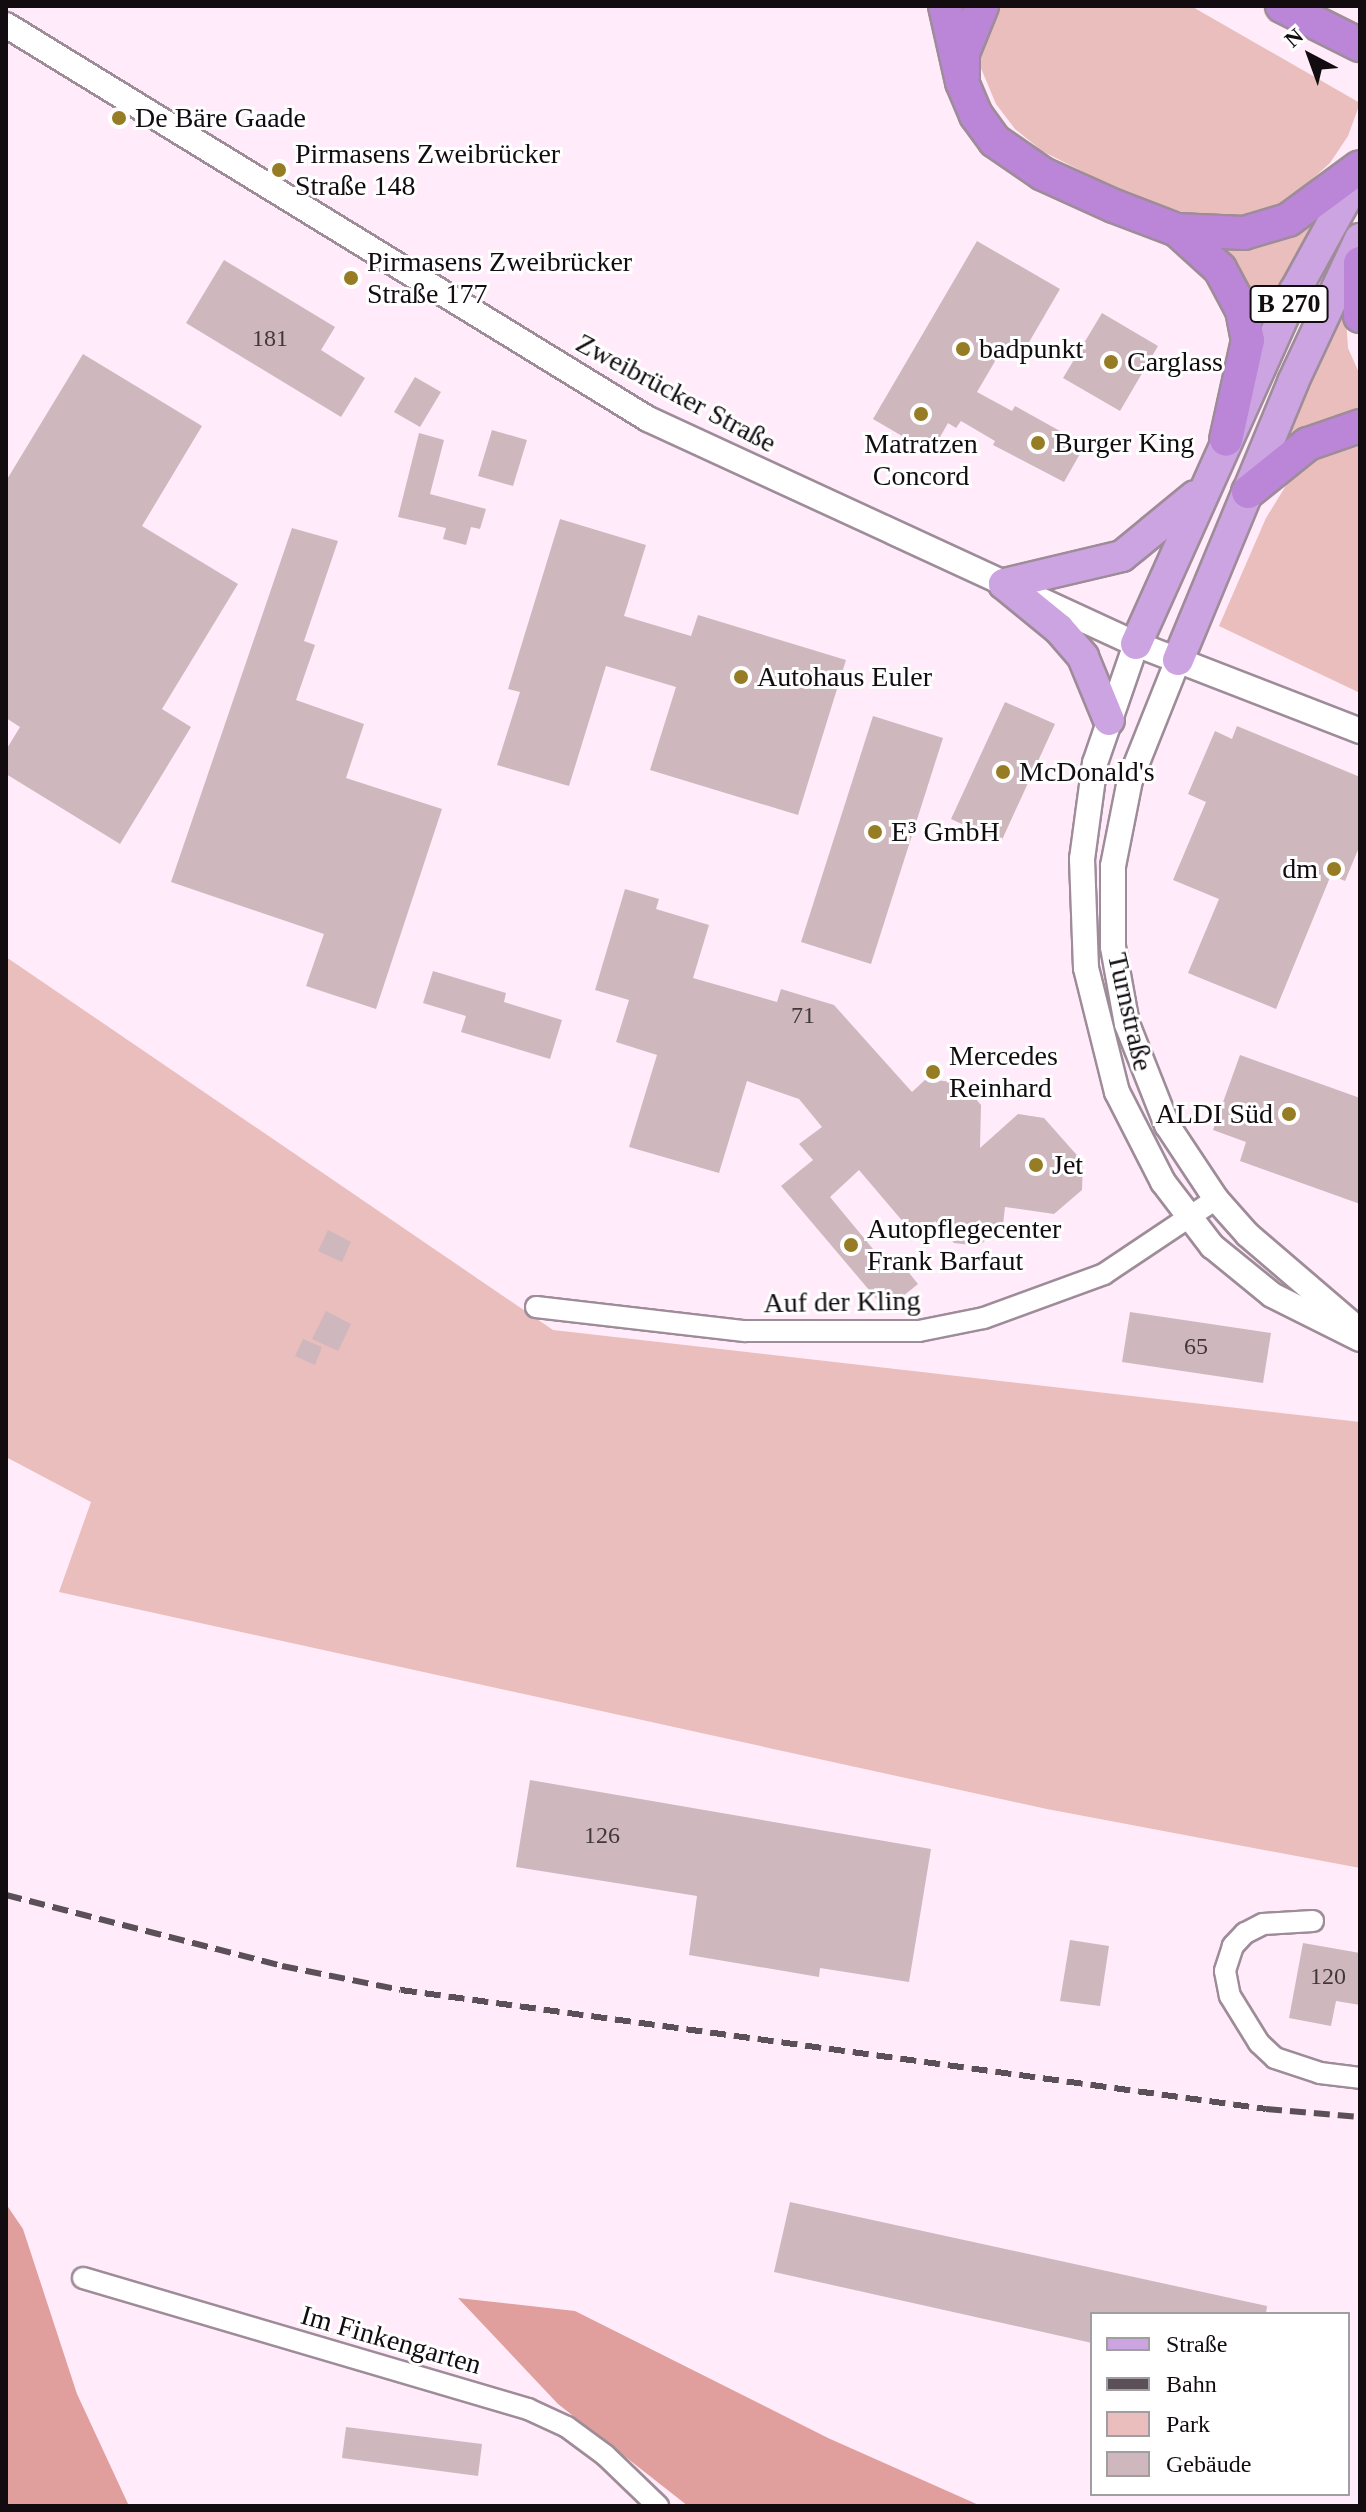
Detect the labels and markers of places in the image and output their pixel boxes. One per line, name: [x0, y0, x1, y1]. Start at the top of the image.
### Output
place label: De Bäre Gaade: [135, 101, 306, 135]
marker: De Bäre Gaade: [110, 109, 128, 127]
place label: Pirmasens Zweibrücker Straße 148: [295, 137, 560, 203]
marker: Pirmasens Zweibrücker Straße 148: [270, 161, 288, 179]
place label: Pirmasens Zweibrücker Straße 177: [367, 245, 632, 311]
marker: Pirmasens Zweibrücker Straße 177: [342, 269, 360, 287]
place label: badpunkt: [979, 332, 1083, 366]
marker: badpunkt: [954, 340, 972, 358]
place label: Carglass: [1127, 345, 1223, 379]
marker: Carglass: [1102, 353, 1120, 371]
marker: Matratzen Concord: [912, 405, 930, 423]
place label: Burger King: [1054, 426, 1194, 460]
place label: Matratzen Concord: [864, 427, 978, 493]
marker: Burger King: [1029, 434, 1047, 452]
place label: Autohaus Euler: [757, 660, 932, 694]
marker: Autohaus Euler: [732, 668, 750, 686]
place label: McDonald's: [1019, 755, 1155, 789]
marker: McDonald's: [994, 763, 1012, 781]
place label: E³ GmbH: [891, 815, 1000, 849]
marker: E³ GmbH: [866, 823, 884, 841]
place label: dm: [1282, 852, 1318, 886]
marker: dm: [1325, 860, 1343, 878]
place label: Mercedes Reinhard: [949, 1039, 1058, 1105]
marker: Mercedes Reinhard: [924, 1063, 942, 1081]
place label: ALDI Süd: [1156, 1097, 1273, 1131]
marker: ALDI Süd: [1280, 1105, 1298, 1123]
place label: Jet: [1052, 1148, 1083, 1182]
marker: Jet: [1027, 1156, 1045, 1174]
place label: Autopflegecenter Frank Barfaut: [867, 1212, 1061, 1278]
marker: Autopflegecenter Frank Barfaut: [842, 1236, 860, 1254]

